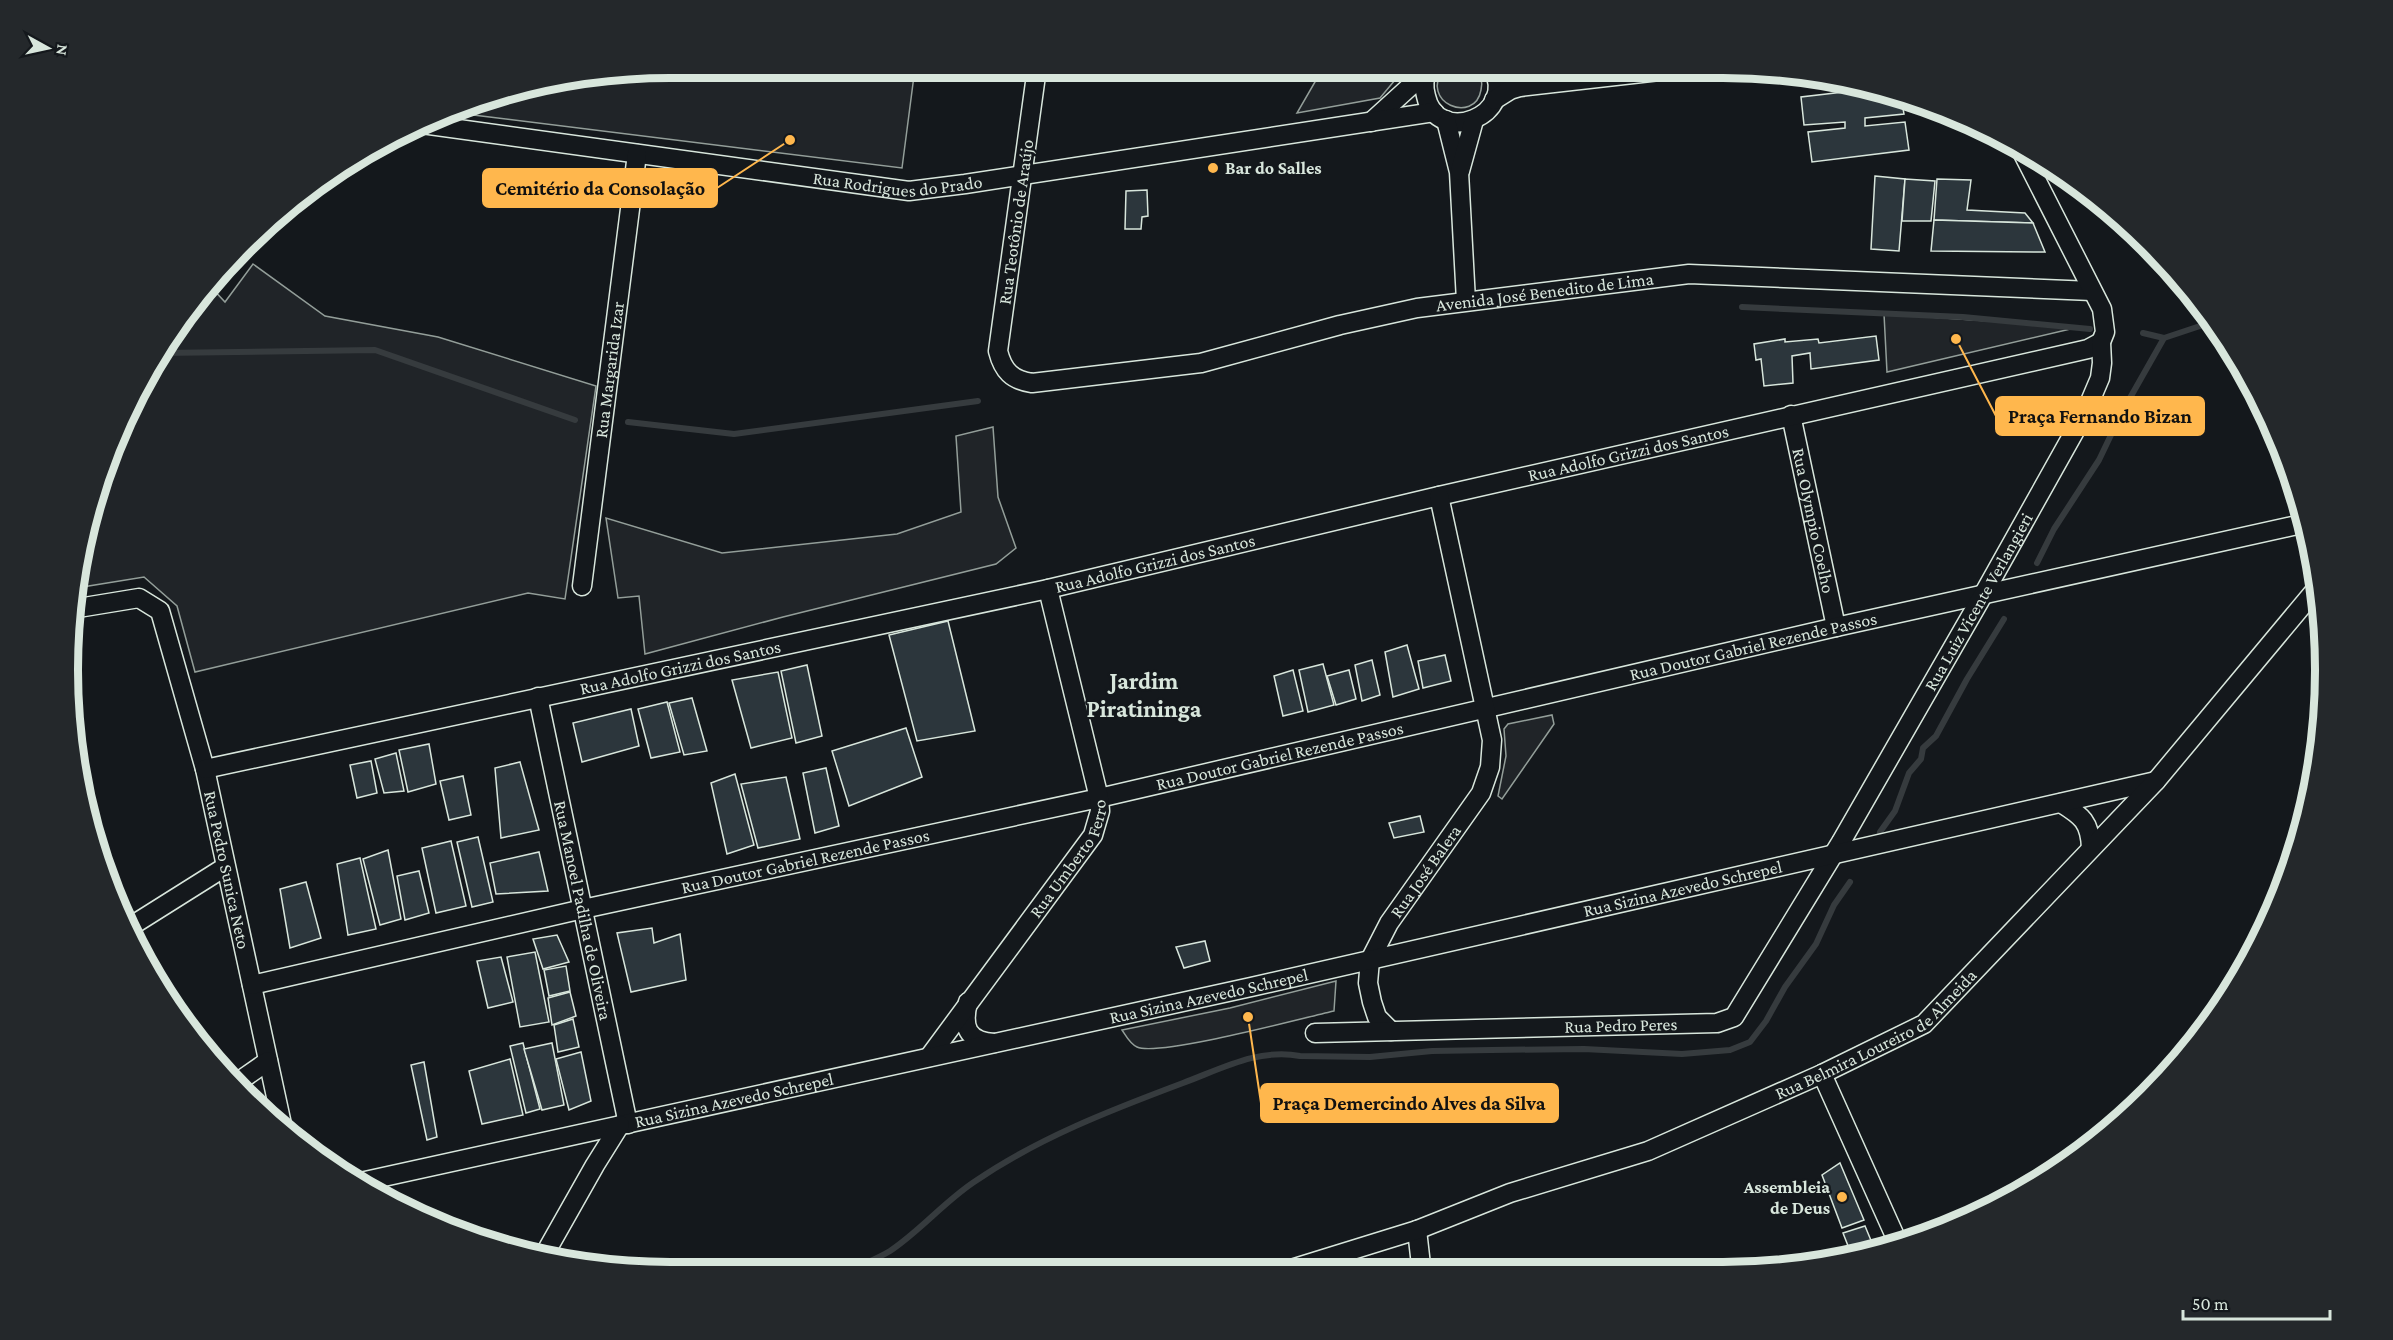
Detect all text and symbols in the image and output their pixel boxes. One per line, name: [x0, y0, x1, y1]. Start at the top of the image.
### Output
north arrow: [18, 18, 78, 78]
text: N: [53, 43, 72, 57]
street label: Rua Teotônio de Araújo: [994, 138, 1039, 306]
place label: Bar do Salles: [1225, 158, 1322, 178]
marker: Bar do Salles: [1206, 161, 1220, 175]
street label: Rua Rodrigues do Prado: [812, 168, 984, 201]
callout: Cemitério da Consolação: [483, 169, 717, 207]
text: Cemitério da Consolação: [495, 177, 705, 199]
street label: Avenida José Benedito de Lima: [1435, 269, 1655, 316]
street label: Rua Margarida Izar: [591, 300, 628, 439]
callout: Praça Fernando Bizan: [1996, 397, 2204, 435]
text: Praça Fernando Bizan: [2008, 405, 2193, 427]
street label: Rua Adolfo Grizzi dos Santos: [1526, 421, 1730, 486]
street label: Rua Olympio Coelho: [1788, 446, 1839, 595]
street label: Rua Luiz Vicente Verlangieri: [1920, 509, 2037, 694]
street label: Rua Adolfo Grizzi dos Santos: [1053, 530, 1257, 597]
street label: Rua Doutor Gabriel Rezende Passos: [1628, 608, 1879, 685]
street label: Rua Adolfo Grizzi dos Santos: [578, 636, 783, 699]
district label: Jardim Piratininga: [1087, 667, 1202, 722]
street label: Rua Doutor Gabriel Rezende Passos: [1154, 718, 1405, 794]
street label: Rua Pedro Sunica Neto: [200, 789, 254, 951]
street label: Rua Manoel Padilha de Oliveira: [550, 799, 616, 1022]
street label: Rua Umberto Ferro: [1025, 799, 1111, 922]
street label: Rua José Balera: [1386, 821, 1465, 922]
street label: Rua Doutor Gabriel Rezende Passos: [679, 825, 931, 898]
street label: Rua Sizina Azevedo Schrepel: [1582, 856, 1784, 921]
street label: Rua Sizina Azevedo Schrepel: [1107, 964, 1310, 1028]
street label: Rua Belmira Loureiro de Almeida: [1772, 965, 1981, 1104]
street label: Rua Pedro Peres: [1564, 1014, 1678, 1037]
street label: Rua Sizina Azevedo Schrepel: [633, 1069, 836, 1132]
callout: Praça Demercindo Alves da Silva: [1261, 1084, 1558, 1122]
text: Praça Demercindo Alves da Silva: [1272, 1092, 1546, 1114]
place label: Assembleia de Deus: [1743, 1177, 1830, 1218]
marker: Assembleia de Deus: [1835, 1190, 1849, 1204]
scale bar: [2183, 1283, 2330, 1321]
text: 50 m: [2192, 1294, 2229, 1314]

